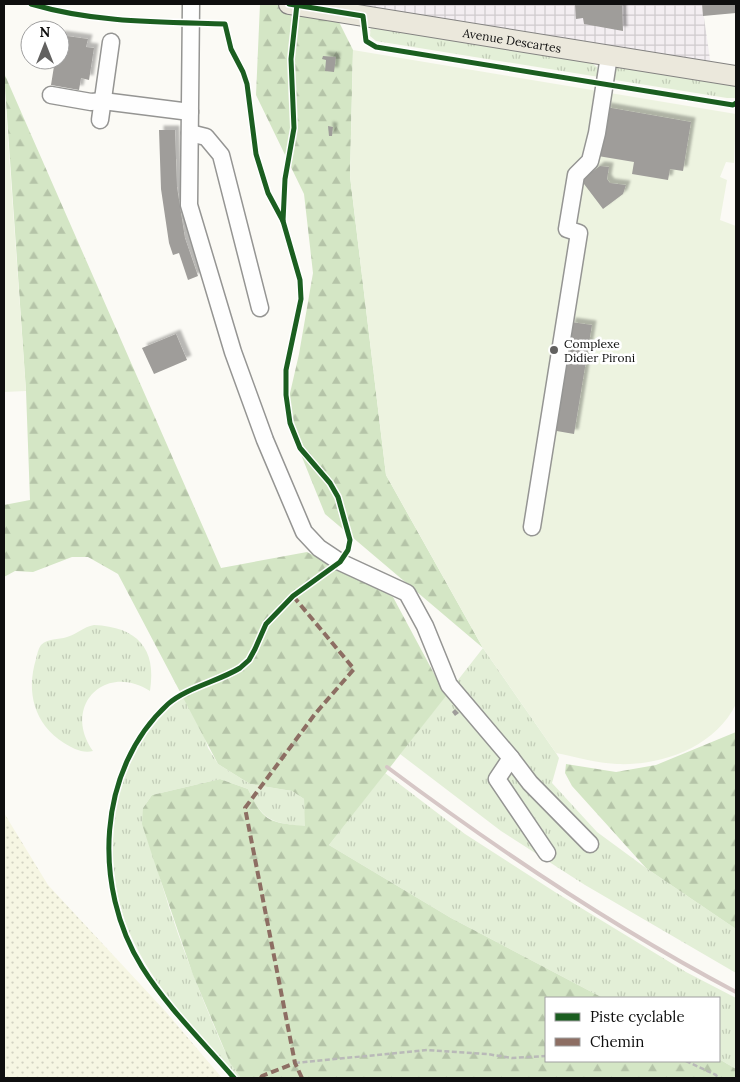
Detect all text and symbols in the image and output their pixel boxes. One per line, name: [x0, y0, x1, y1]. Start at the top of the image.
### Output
north arrow: [20, 20, 70, 70]
text: N: [40, 23, 51, 41]
street label: Avenue Descartes: [461, 24, 563, 55]
place label: Complexe Didier Pironi: [564, 336, 635, 365]
marker: Complexe Didier Pironi: [548, 344, 560, 356]
legend: [545, 997, 720, 1062]
text: Piste cyclable: [590, 1007, 685, 1026]
text: Chemin: [590, 1032, 644, 1051]

